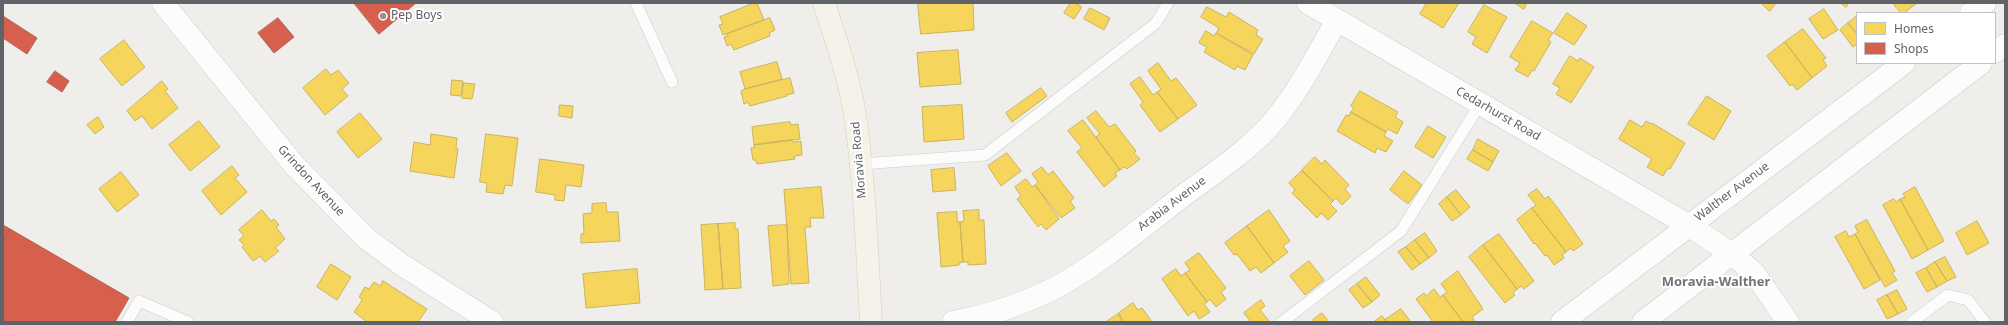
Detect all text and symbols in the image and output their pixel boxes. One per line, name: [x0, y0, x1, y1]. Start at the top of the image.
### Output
place label: Pep Boys: [391, 9, 442, 23]
marker: Pep Boys: [378, 11, 388, 21]
legend: [1856, 12, 1996, 64]
text: Homes: [1894, 20, 1934, 37]
text: Shops: [1894, 40, 1928, 57]
street label: Cedarhurst Road: [1453, 84, 1543, 144]
street label: Moravia Road: [848, 121, 870, 199]
street label: Grindon Avenue: [275, 143, 347, 219]
street label: Walther Avenue: [1692, 159, 1772, 225]
street label: Arabia Avenue: [1135, 174, 1209, 234]
district label: Moravia-Walther: [1662, 274, 1770, 290]

